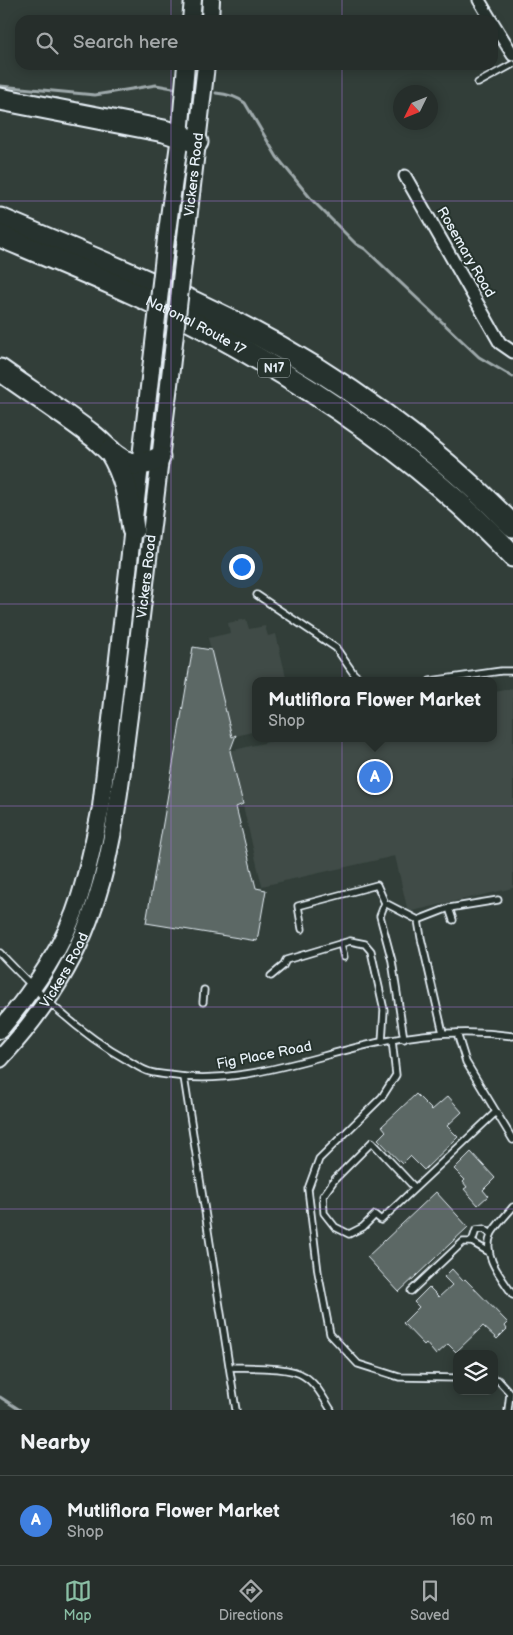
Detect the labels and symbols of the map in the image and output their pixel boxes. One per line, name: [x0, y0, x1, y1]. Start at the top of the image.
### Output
north arrow: [393, 85, 438, 130]
street label: Vickers Road: [180, 132, 207, 217]
street label: Rosemary Road: [433, 204, 499, 300]
street label: National Route 17: [143, 292, 249, 358]
road number: N17: [258, 358, 290, 378]
street label: Vickers Road: [133, 534, 159, 619]
your location: [229, 554, 255, 580]
pin: A: [359, 758, 391, 796]
street label: Vickers Road: [36, 930, 92, 1011]
street label: Fig Place Road: [215, 1037, 313, 1073]

